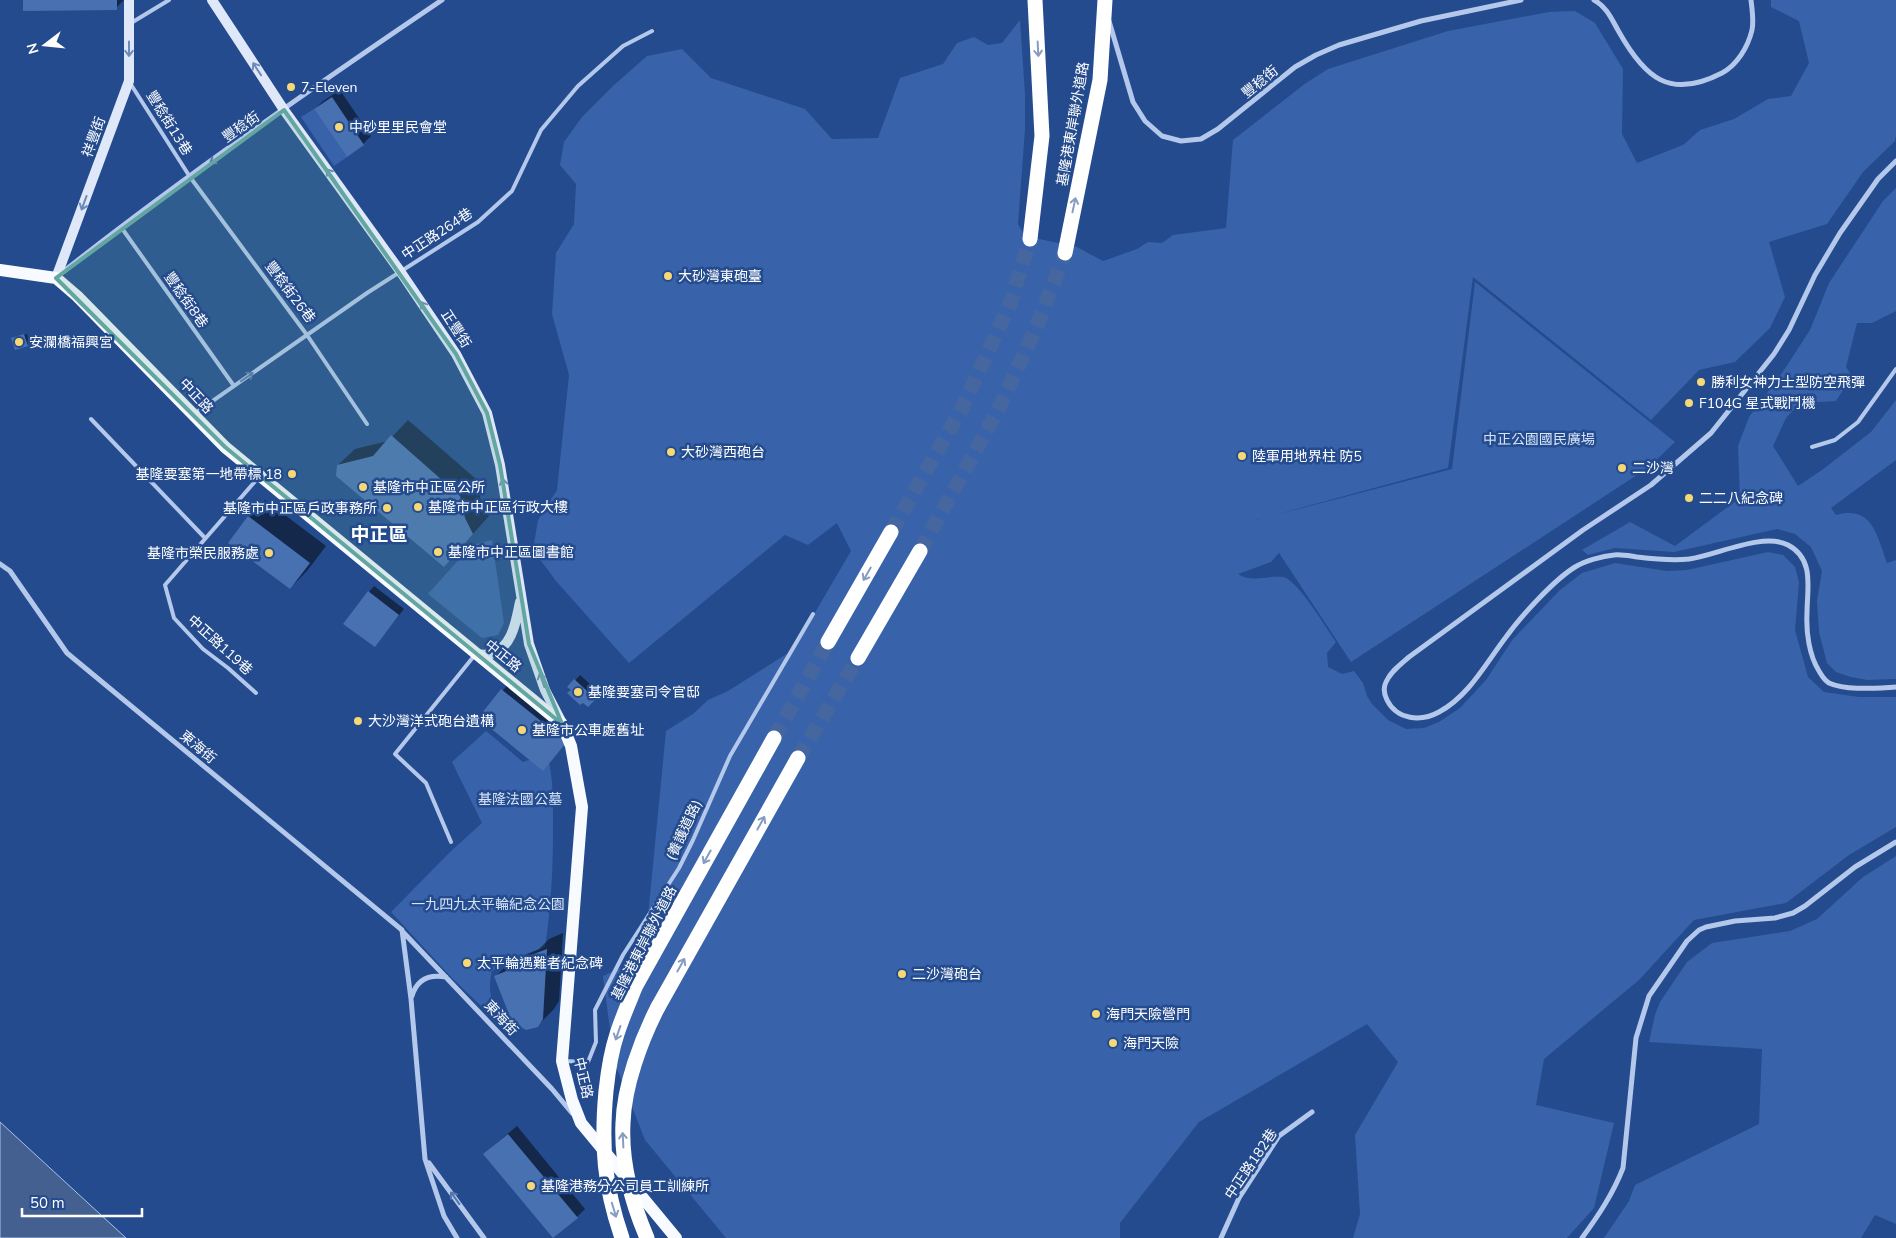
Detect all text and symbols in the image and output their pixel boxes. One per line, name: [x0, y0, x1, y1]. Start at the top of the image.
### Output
north arrow: [20, 20, 70, 70]
one-way arrow: [124, 40, 134, 56]
one-way arrow: [1033, 40, 1043, 56]
text: N: [22, 41, 44, 56]
street label: 基隆港東岸聯外道路: [1053, 60, 1093, 188]
street label: 豐稔街: [1238, 61, 1282, 103]
one-way arrow: [252, 63, 262, 77]
place label: 7-Eleven: [301, 78, 357, 97]
marker: 7-Eleven: [285, 81, 297, 93]
street label: 豐稔街13巷: [142, 87, 196, 159]
street label: 豐稔街: [218, 107, 264, 147]
street label: 祥豐街: [78, 114, 110, 160]
place label: 中砂里里民會堂: [349, 118, 447, 137]
marker: 中砂里里民會堂: [333, 121, 345, 133]
one-way arrow: [209, 154, 223, 164]
one-way arrow: [326, 168, 336, 182]
one-way arrow: [79, 195, 88, 210]
one-way arrow: [1070, 197, 1080, 213]
street label: 中正路264巷: [398, 204, 476, 264]
street label: 豐稔街26巷: [261, 257, 319, 327]
place label: 大砂灣東砲臺: [678, 267, 762, 286]
street label: 豐稔街8巷: [160, 268, 212, 332]
marker: 大砂灣東砲臺: [662, 270, 674, 282]
one-way arrow: [420, 301, 430, 315]
street label: 正豐街: [437, 306, 475, 352]
place label: 安瀾橋福興宮: [29, 333, 113, 352]
marker: 安瀾橋福興宮: [13, 336, 25, 348]
one-way arrow: [239, 372, 253, 382]
place label: 勝利女神力士型防空飛彈: [1711, 373, 1865, 392]
street label: 中正路: [175, 374, 217, 418]
marker: 勝利女神力士型防空飛彈: [1695, 376, 1707, 388]
place label: F104G 星式戰鬥機: [1699, 394, 1816, 413]
marker: F104G 星式戰鬥機: [1683, 397, 1695, 409]
park label: 中正公園國民廣場: [1483, 430, 1595, 449]
place label: 大砂灣西砲台: [681, 443, 765, 462]
marker: 大砂灣西砲台: [665, 446, 677, 458]
place label: 陸軍用地界柱 防5: [1252, 447, 1362, 466]
marker: 陸軍用地界柱 防5: [1236, 450, 1248, 462]
place label: 二沙灣: [1632, 459, 1674, 478]
marker: 二沙灣: [1616, 462, 1628, 474]
place label: 基隆要塞第一地帶標 18: [136, 465, 282, 484]
marker: 基隆要塞第一地帶標 18: [286, 468, 298, 480]
place label: 基隆市中正區公所: [373, 478, 485, 497]
one-way arrow: [499, 479, 509, 495]
marker: 基隆市中正區公所: [357, 481, 369, 493]
place label: 二二八紀念碑: [1699, 489, 1783, 508]
marker: 二二八紀念碑: [1683, 492, 1695, 504]
place label: 基隆市中正區行政大樓: [428, 498, 568, 517]
place label: 基隆市中正區戶政事務所: [223, 499, 377, 518]
marker: 基隆市中正區行政大樓: [412, 501, 424, 513]
marker: 基隆市中正區戶政事務所: [381, 502, 393, 514]
district label: 中正區: [350, 522, 408, 548]
place label: 基隆市中正區圖書館: [448, 543, 574, 562]
place label: 基隆市榮民服務處: [147, 544, 259, 563]
marker: 基隆市中正區圖書館: [432, 546, 444, 558]
marker: 基隆市榮民服務處: [263, 547, 275, 559]
one-way arrow: [862, 566, 872, 581]
street label: 中正路119巷: [183, 611, 257, 679]
street label: 中正路: [481, 635, 525, 677]
one-way arrow: [537, 672, 546, 688]
place label: 基隆要塞司令官邸: [588, 683, 700, 702]
marker: 基隆要塞司令官邸: [572, 686, 584, 698]
place label: 大沙灣洋式砲台遺構: [368, 712, 494, 731]
marker: 大沙灣洋式砲台遺構: [352, 715, 364, 727]
place label: 基隆市公車處舊址: [532, 721, 644, 740]
marker: 基隆市公車處舊址: [516, 724, 528, 736]
street label: 東海街: [176, 726, 220, 768]
park label: 基隆法國公墓: [478, 790, 562, 809]
street label: (養護道路): [662, 797, 706, 863]
one-way arrow: [756, 816, 766, 831]
one-way arrow: [702, 850, 712, 865]
street label: 基隆港東岸聯外道路: [607, 883, 681, 1003]
park label: 一九四九太平輪紀念公園: [411, 895, 565, 914]
place label: 太平輪遇難者紀念碑: [477, 954, 603, 973]
marker: 太平輪遇難者紀念碑: [461, 957, 473, 969]
one-way arrow: [676, 957, 686, 972]
place label: 二沙灣砲台: [912, 965, 982, 984]
marker: 二沙灣砲台: [896, 968, 908, 980]
street label: 東海街: [480, 996, 522, 1040]
place label: 海門天險營門: [1106, 1005, 1190, 1024]
marker: 海門天險營門: [1090, 1008, 1102, 1020]
one-way arrow: [613, 1025, 622, 1040]
place label: 海門天險: [1123, 1034, 1179, 1053]
marker: 海門天險: [1107, 1037, 1119, 1049]
street label: 中正路: [569, 1055, 597, 1101]
street label: 中正路182巷: [1220, 1125, 1282, 1203]
one-way arrow: [619, 1132, 628, 1148]
place label: 基隆港務分公司員工訓練所: [541, 1177, 709, 1196]
marker: 基隆港務分公司員工訓練所: [525, 1180, 537, 1192]
scale bar: [22, 1186, 142, 1218]
one-way arrow: [450, 1192, 460, 1206]
text: 50 m: [30, 1193, 65, 1213]
one-way arrow: [609, 1202, 619, 1218]

